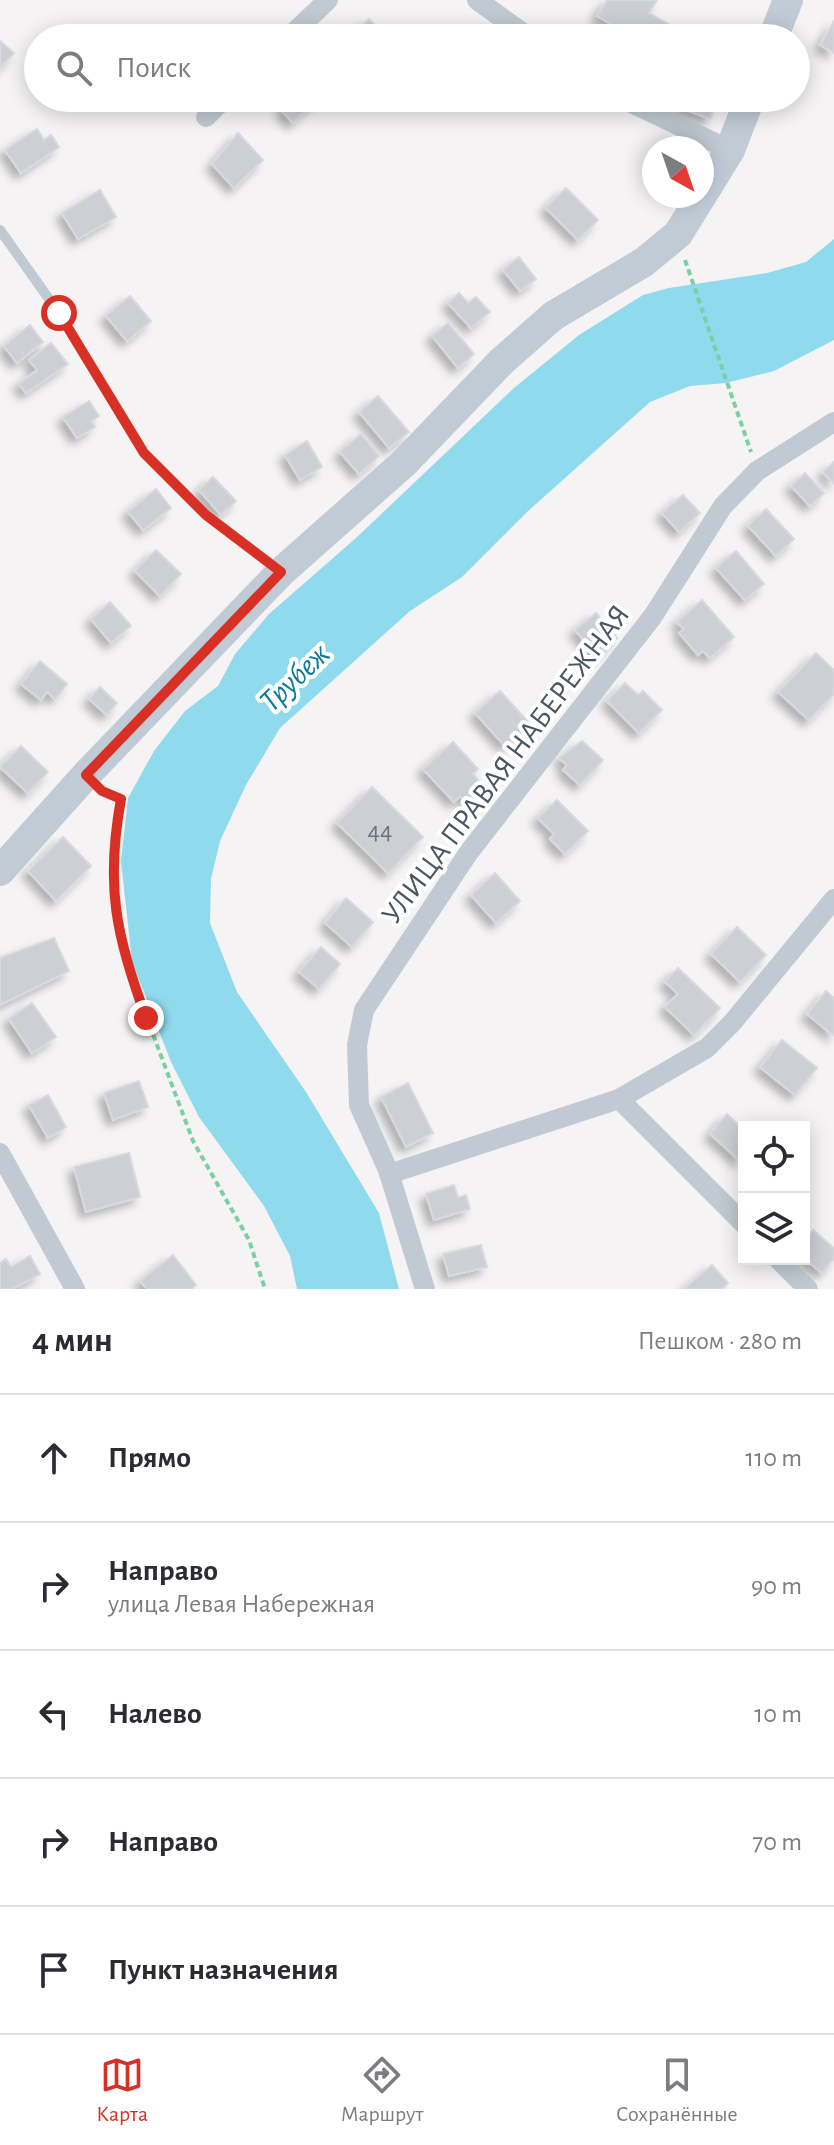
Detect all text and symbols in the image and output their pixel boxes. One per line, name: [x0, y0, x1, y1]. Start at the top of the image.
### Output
search box: [24, 24, 810, 112]
icon: search: [52, 46, 96, 90]
text: Поиск: [116, 53, 191, 83]
north arrow: [642, 136, 714, 208]
route start: [41, 295, 77, 331]
street label: УЛИЦА ПРАВАЯ НАБЕРЕЖНАЯ: [376, 600, 635, 930]
water label: Трубеж: [254, 637, 337, 719]
house number: 44: [367, 818, 393, 844]
route end: [128, 1000, 164, 1036]
map controls: [738, 1121, 810, 1265]
button: locate: [738, 1121, 810, 1193]
button: layers: [738, 1193, 810, 1265]
text: 4 мин: [32, 1324, 113, 1358]
text: Пешком · 280 m: [638, 1328, 802, 1354]
icon: ahead: [32, 1436, 76, 1480]
text: Прямо: [108, 1443, 191, 1473]
text: 110 m: [745, 1445, 802, 1471]
text: Направо: [108, 1556, 218, 1586]
icon: right: [32, 1564, 76, 1608]
text: 90 m: [751, 1573, 802, 1599]
text: улица Левая Набережная: [108, 1591, 375, 1617]
icon: left: [32, 1692, 76, 1736]
text: Налево: [108, 1699, 202, 1729]
text: 10 m: [754, 1701, 802, 1727]
icon: right: [32, 1820, 76, 1864]
text: Направо: [108, 1827, 218, 1857]
text: 70 m: [752, 1829, 802, 1855]
icon: arrive: [32, 1948, 76, 1992]
text: Пункт назначения: [108, 1955, 339, 1985]
tab: Карта: [96, 2053, 148, 2127]
tab: Маршрут: [341, 2053, 423, 2127]
tab: Сохранённые: [616, 2053, 738, 2127]

